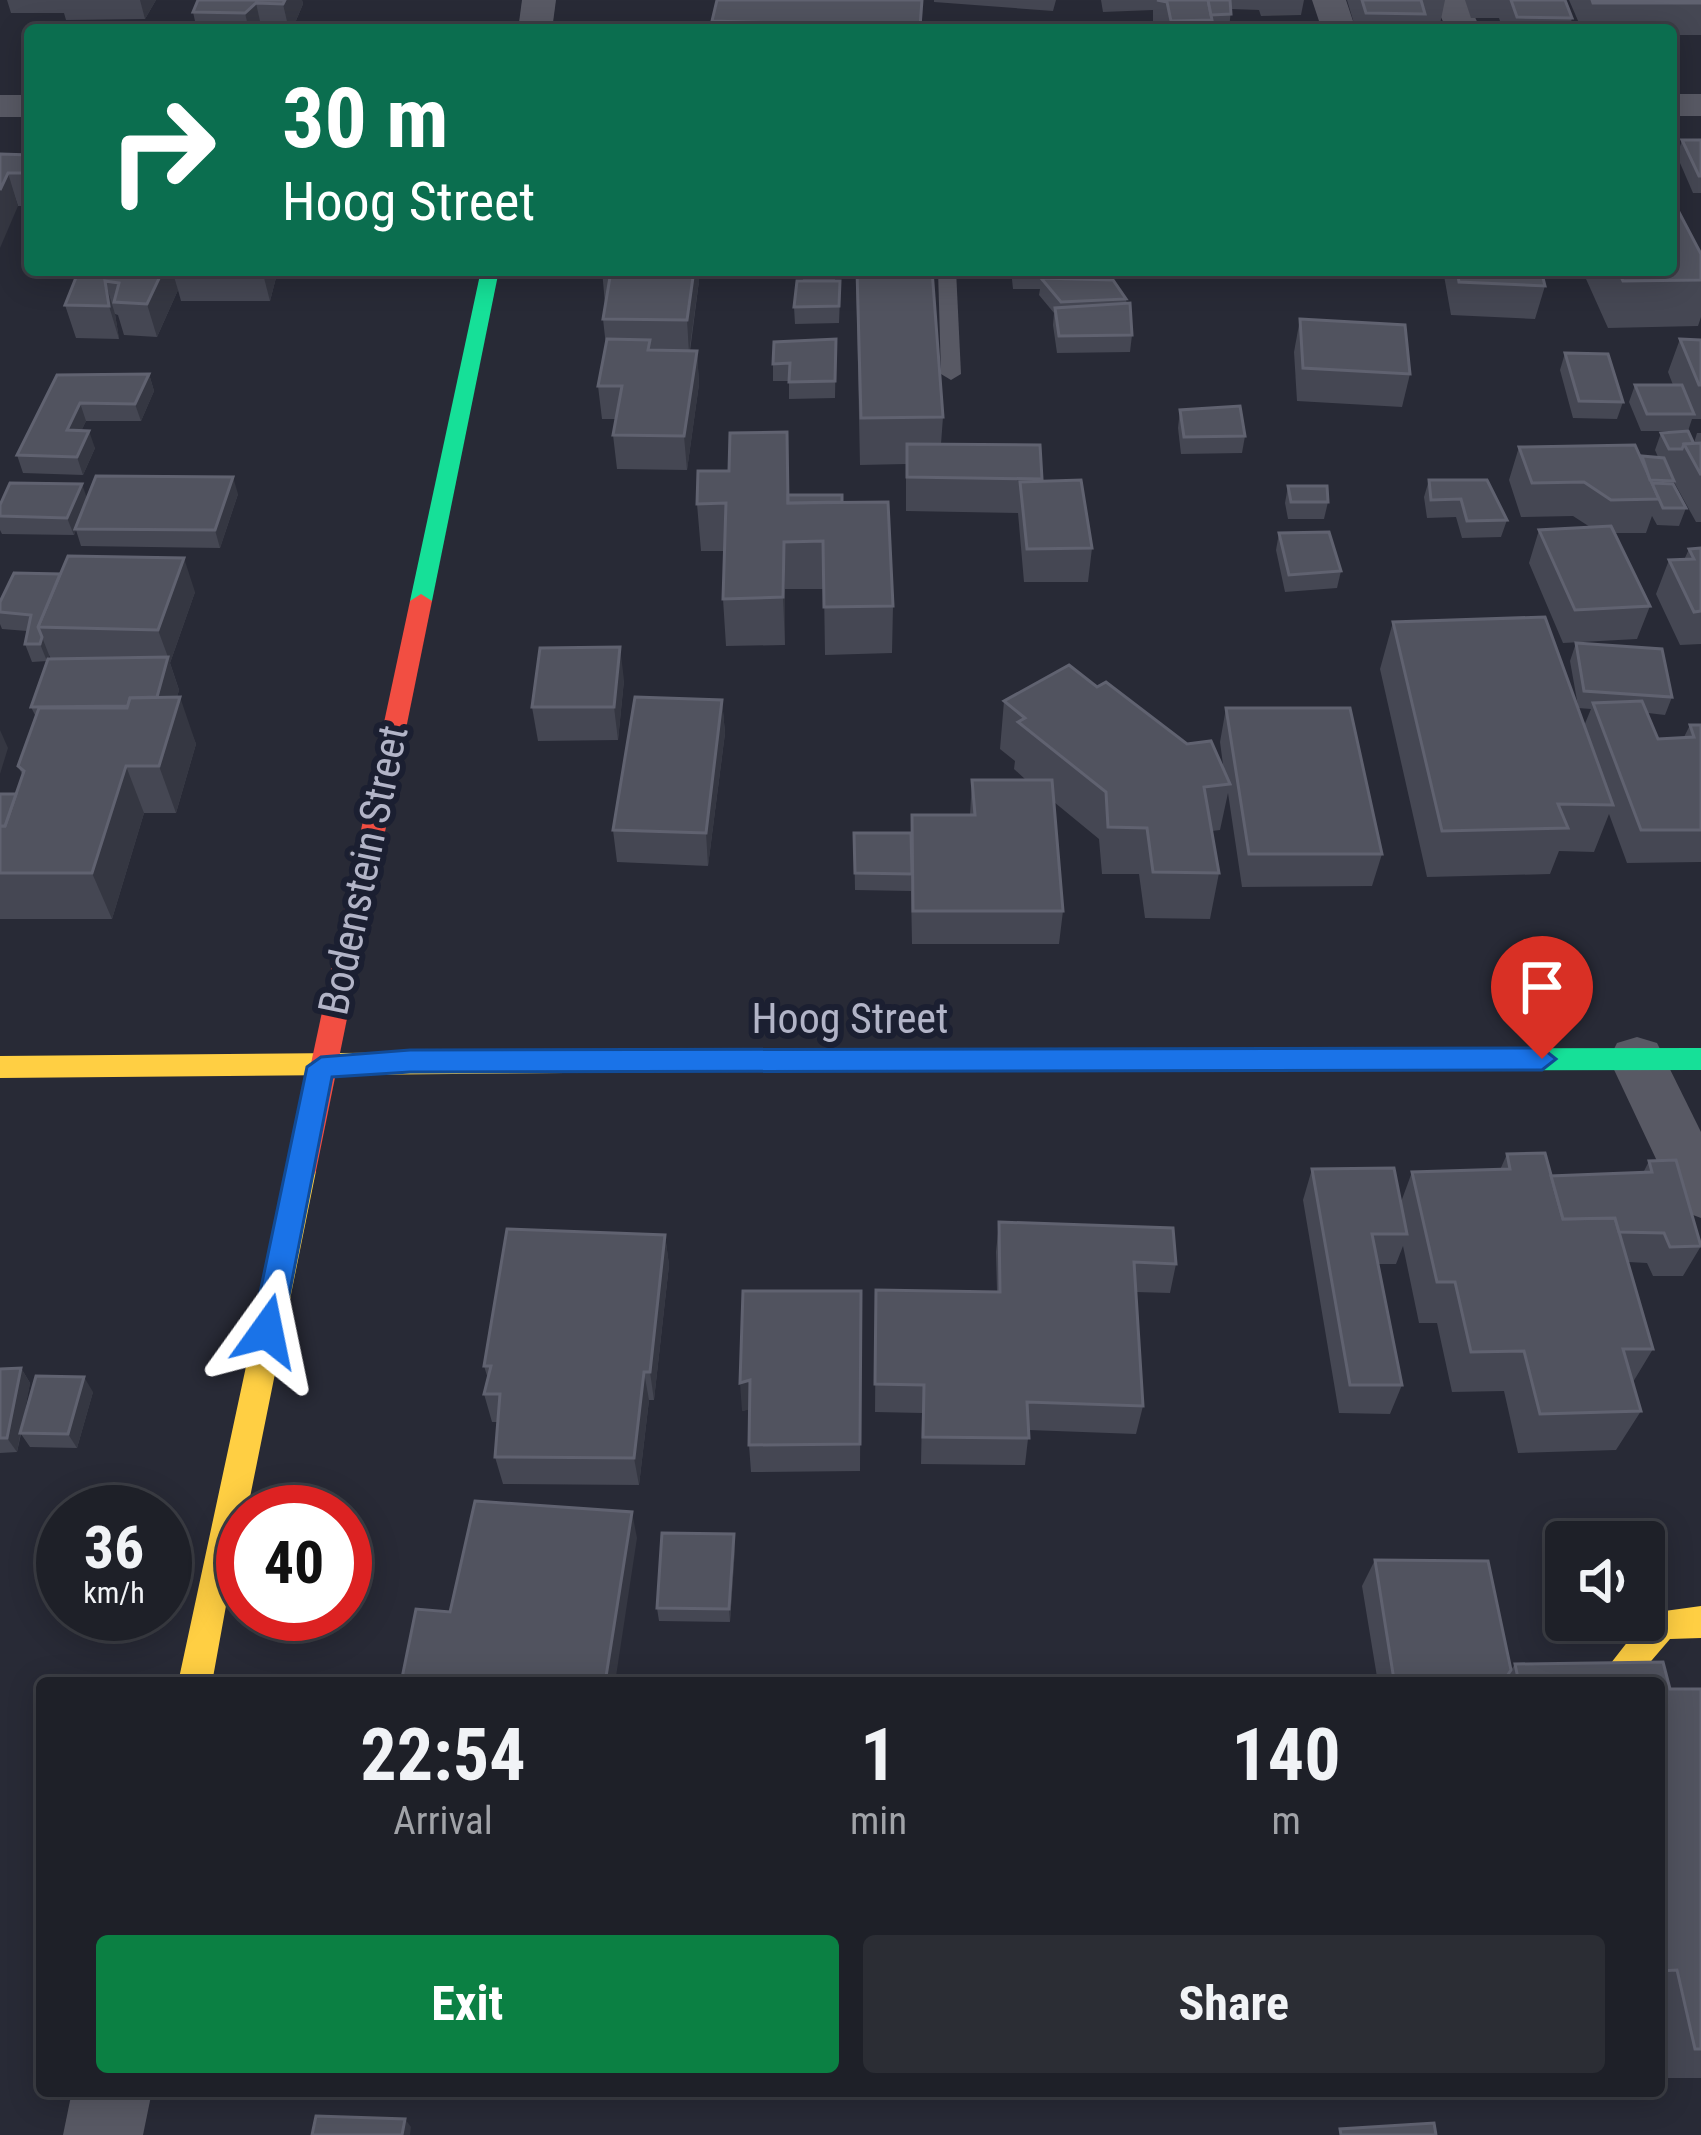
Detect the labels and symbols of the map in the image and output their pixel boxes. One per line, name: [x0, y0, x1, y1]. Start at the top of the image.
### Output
street label: Bodenstein Street: [308, 721, 418, 1019]
pin: [1491, 936, 1593, 1059]
street label: Hoog Street: [752, 994, 948, 1043]
position arrow: [204, 1268, 330, 1394]
speed limit sign: 40: [216, 1485, 372, 1641]

